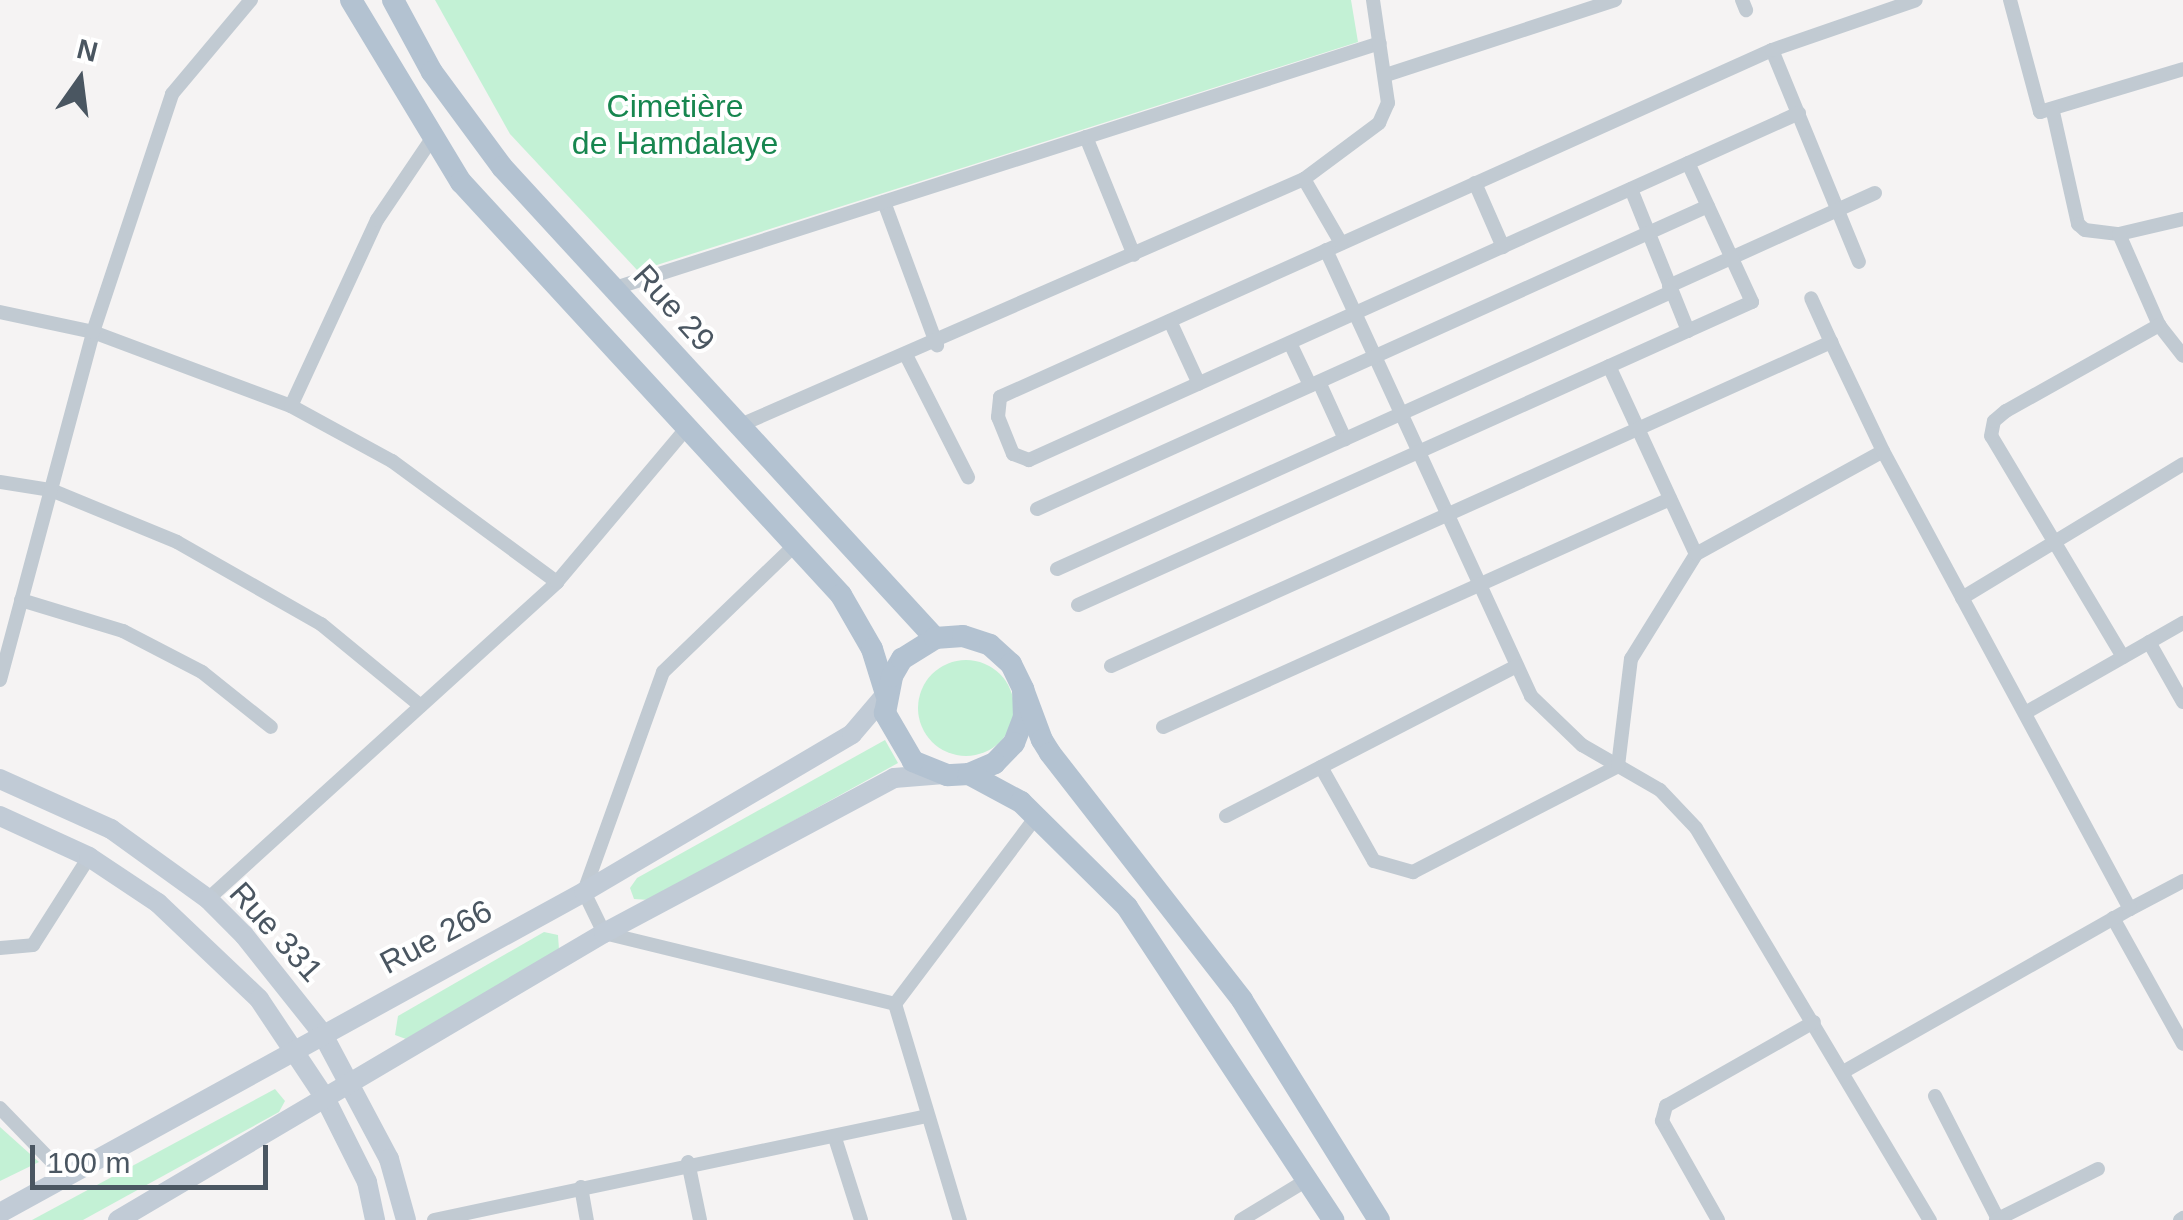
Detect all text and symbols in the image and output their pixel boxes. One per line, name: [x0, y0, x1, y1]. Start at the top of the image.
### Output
north arrow: [30, 30, 130, 130]
text: N: [74, 33, 101, 68]
park label: Cimetière de Hamdalaye: [572, 88, 778, 163]
street label: Rue 29: [625, 257, 723, 359]
street label: Rue 331: [221, 874, 331, 990]
street label: Rue 266: [374, 892, 498, 982]
scale bar: [35, 1125, 272, 1187]
text: 100 m: [47, 1146, 130, 1179]

